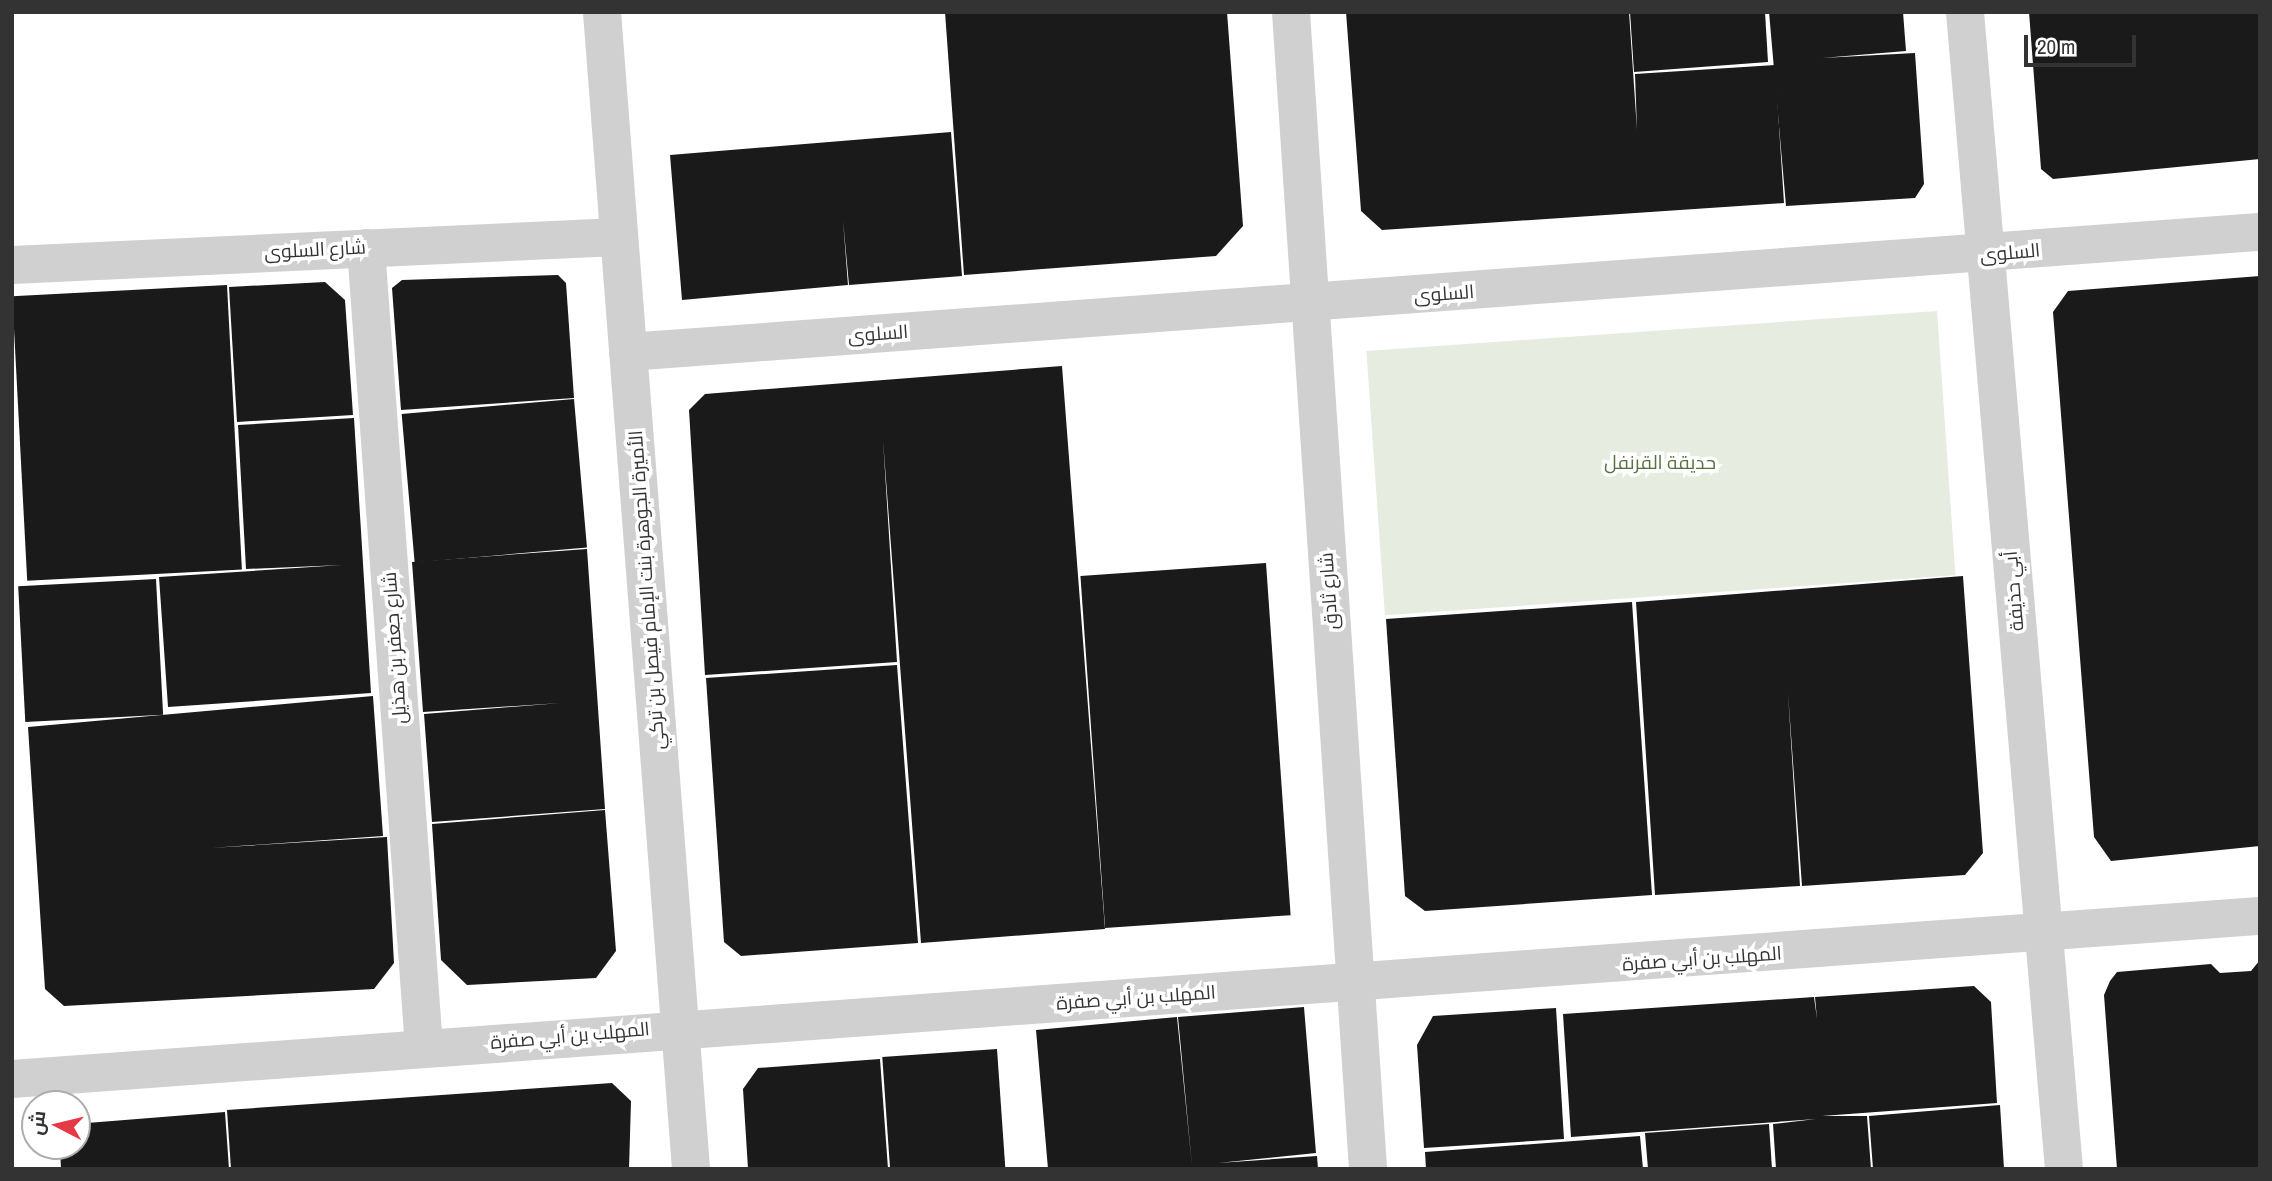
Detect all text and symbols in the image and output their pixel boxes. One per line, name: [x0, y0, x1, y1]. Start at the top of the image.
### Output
scale bar: [2027, 21, 2139, 65]
text: 20 m: [2037, 32, 2075, 61]
street label: شارع السلوى: [264, 236, 366, 264]
street label: السلوى: [1979, 239, 2041, 267]
street label: السلوى: [1413, 281, 1475, 307]
street label: السلوى: [847, 321, 909, 347]
street label: الأميرة الجوهرة بنت الإمام فيصل بن تركي: [624, 429, 670, 751]
park label: حديقة القرنفل: [1604, 452, 1716, 474]
street label: أبي حذيفة: [1999, 550, 2029, 632]
street label: شارع ثادق: [1315, 552, 1343, 630]
street label: شارع جعفر بن هذيل: [378, 571, 412, 725]
street label: المهلب بن أبي صفرة: [1621, 942, 1783, 976]
street label: المهلب بن أبي صفرة: [1055, 981, 1217, 1015]
street label: المهلب بن أبي صفرة: [489, 1018, 651, 1054]
north arrow: [21, 1090, 91, 1160]
text: ش: [23, 1109, 52, 1136]

